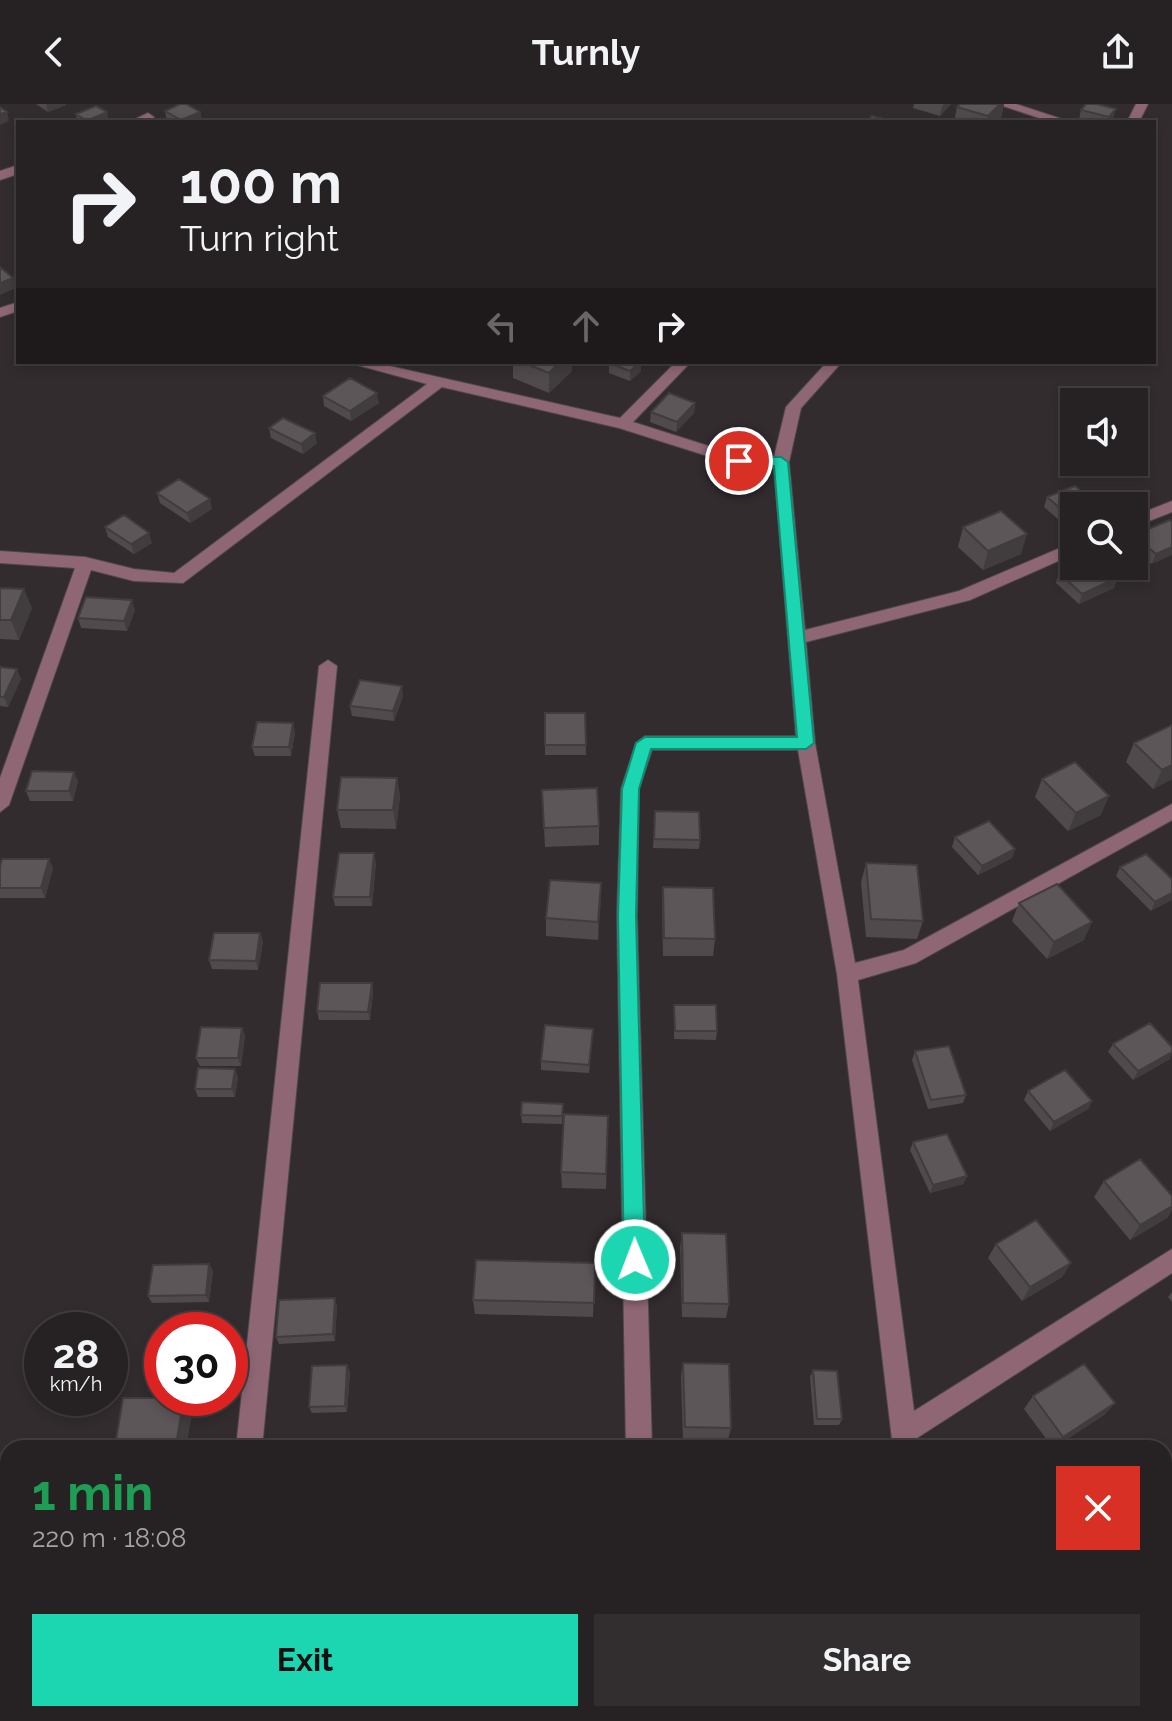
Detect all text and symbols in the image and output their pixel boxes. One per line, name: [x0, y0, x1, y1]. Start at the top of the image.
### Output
icon: back: [32, 30, 76, 74]
icon: share: [1096, 30, 1140, 74]
text: Turnly: [532, 31, 640, 73]
text: 100 m: [180, 150, 342, 216]
icon: right: [48, 152, 152, 256]
text: Turn right: [180, 217, 339, 259]
icon: left: [480, 304, 524, 348]
icon: ahead: [564, 304, 608, 348]
icon: right: [648, 304, 692, 348]
map controls: [1060, 388, 1148, 580]
button: sound: [1060, 388, 1148, 476]
pin: [705, 427, 773, 495]
icon: arrive: [717, 439, 761, 483]
button: search: [1060, 492, 1148, 580]
position arrow: [593, 1218, 677, 1302]
speed limit sign: 30: [144, 1312, 248, 1416]
text: 28: [53, 1330, 99, 1377]
text: km/h: [50, 1372, 102, 1396]
text: 1 min: [32, 1465, 153, 1521]
button: close: [1056, 1466, 1140, 1550]
text: 220 m · 18:08: [32, 1523, 186, 1553]
button: Exit: [32, 1614, 578, 1706]
button: Share: [594, 1614, 1140, 1706]

